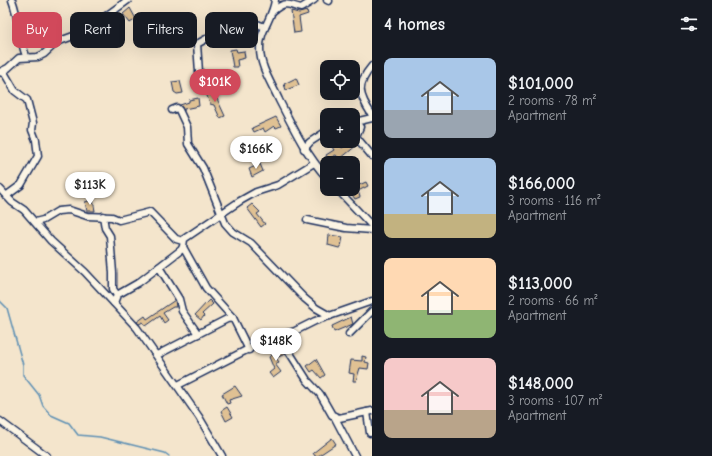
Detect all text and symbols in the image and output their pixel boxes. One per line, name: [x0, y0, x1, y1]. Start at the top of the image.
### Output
chip: Buy: [12, 12, 62, 48]
chip: Rent: [70, 12, 125, 48]
chip: Filters: [133, 12, 197, 48]
chip: New: [205, 12, 258, 48]
icon: filters: [678, 13, 700, 35]
text: 4 homes: [384, 15, 445, 34]
map controls: [320, 60, 360, 196]
button: locate: [320, 60, 360, 100]
pin: $101K: [187, 69, 243, 103]
text: $101K: [199, 74, 231, 89]
icon: home: [416, 74, 464, 122]
text: $101,000: [508, 74, 574, 93]
text: 2 rooms · 78 m²: [508, 93, 596, 108]
button: +: [320, 108, 360, 148]
text: Apartment: [508, 108, 566, 123]
pin: $166K: [228, 136, 284, 170]
text: $166K: [239, 141, 273, 156]
button: −: [320, 156, 360, 196]
pin: $113K: [62, 172, 118, 206]
icon: home: [416, 174, 464, 222]
text: $166,000: [508, 174, 575, 193]
text: $113K: [74, 177, 106, 192]
text: 3 rooms · 116 m²: [508, 193, 600, 208]
text: Apartment: [508, 208, 566, 223]
icon: home: [416, 274, 464, 322]
text: $113,000: [508, 274, 572, 293]
text: 2 rooms · 66 m²: [508, 293, 597, 308]
text: Apartment: [508, 308, 566, 323]
pin: $148K: [248, 328, 304, 362]
text: $148K: [260, 333, 292, 348]
icon: home: [416, 374, 464, 422]
text: $148,000: [508, 374, 574, 393]
text: 3 rooms · 107 m²: [508, 393, 602, 408]
text: Apartment: [508, 408, 566, 423]

